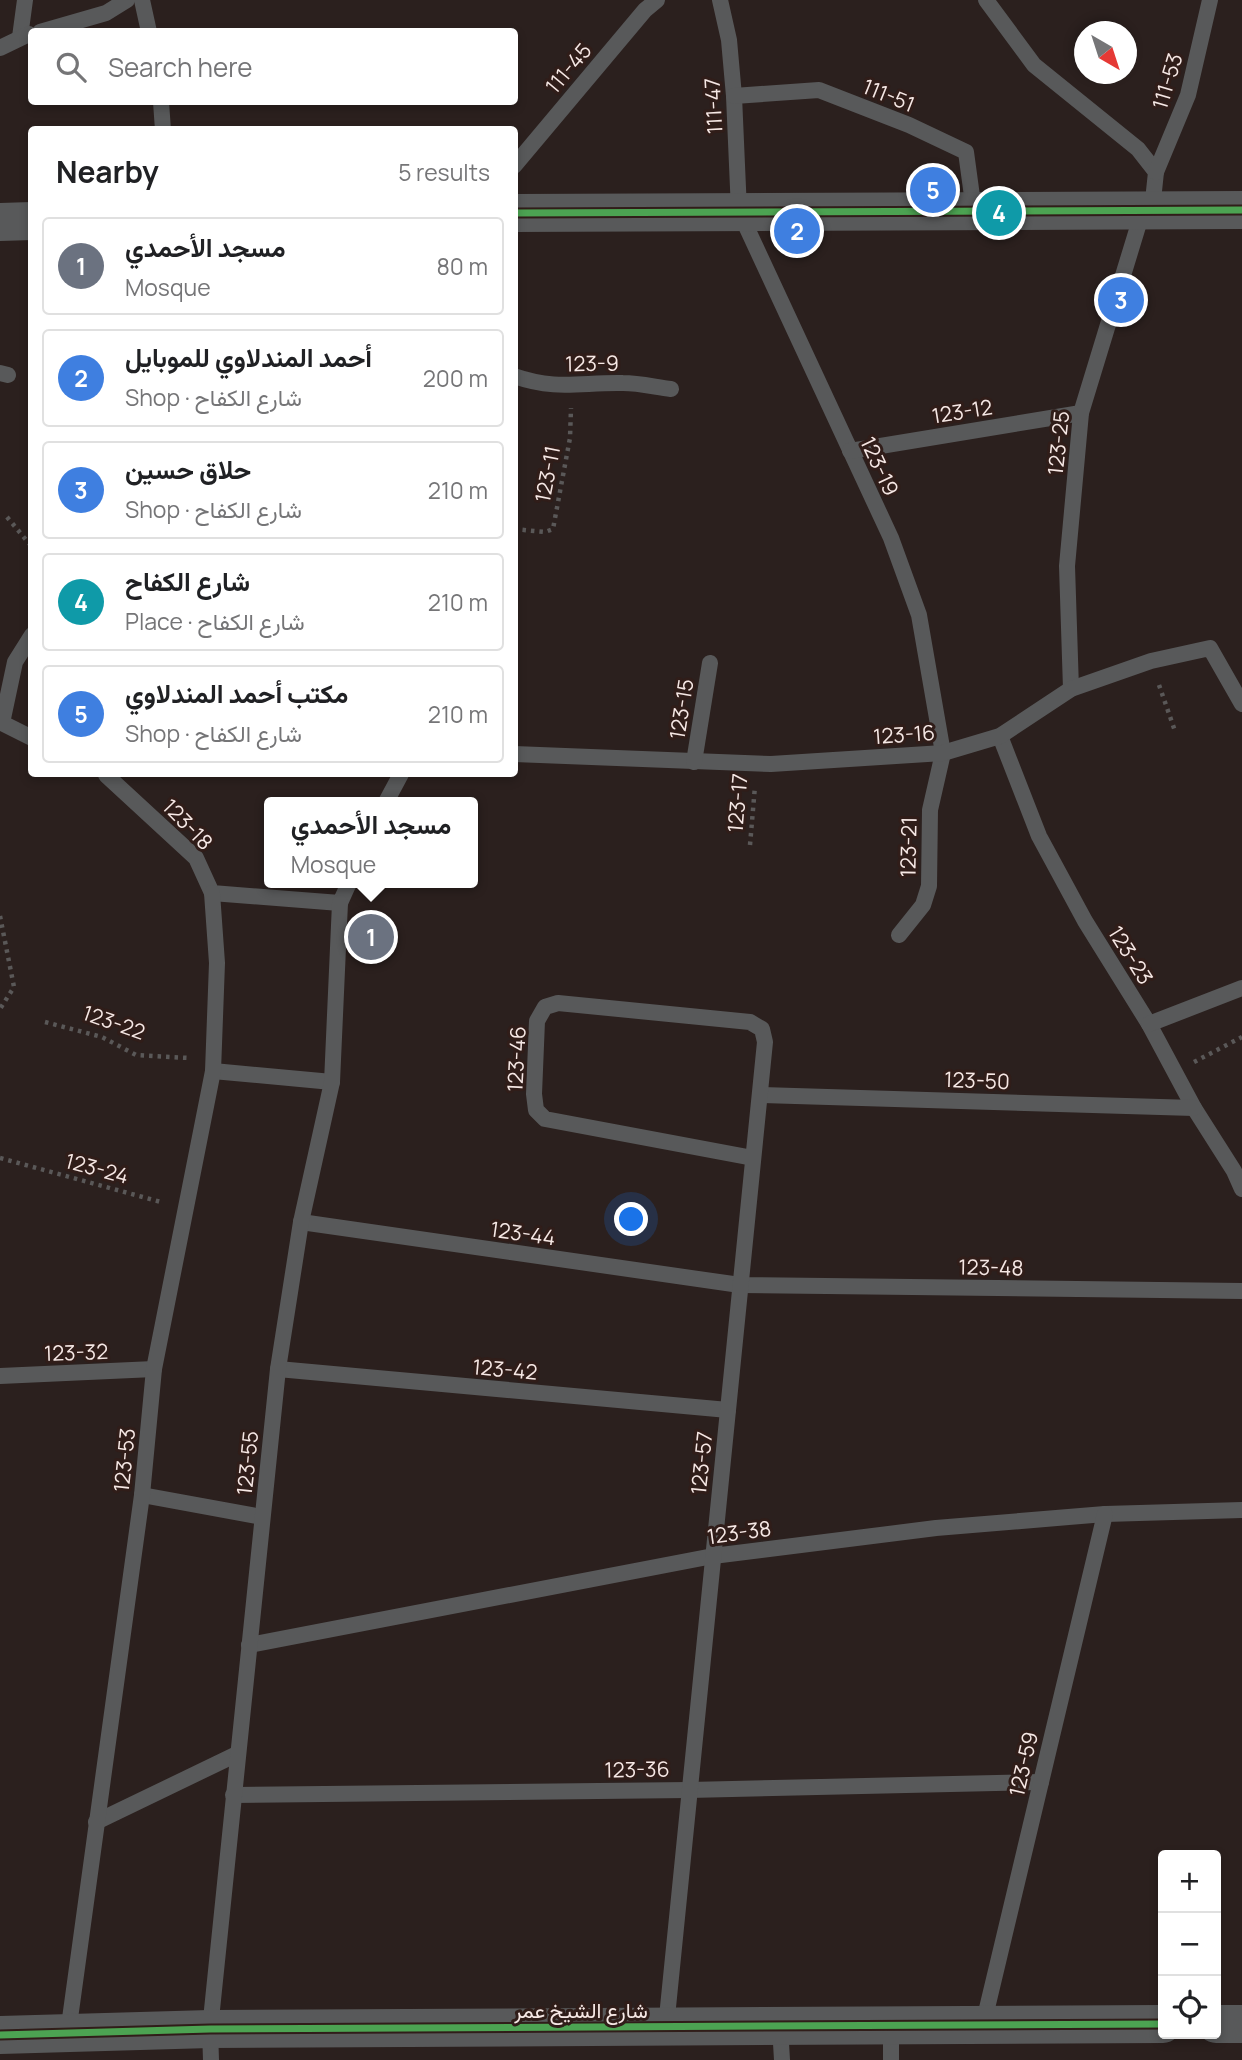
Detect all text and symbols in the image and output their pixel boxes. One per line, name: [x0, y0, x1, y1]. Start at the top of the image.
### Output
north arrow: [1074, 21, 1137, 84]
search box: [28, 28, 518, 105]
street label: 111-45: [539, 37, 597, 99]
icon: search: [52, 48, 90, 86]
text: Search here: [108, 49, 253, 85]
street label: 111-53: [1145, 50, 1189, 112]
street label: 111-51: [859, 72, 919, 118]
street label: 111-47: [698, 77, 728, 135]
text: Nearby: [56, 151, 159, 192]
text: 5 results: [398, 156, 490, 188]
pin: 5: [910, 164, 956, 216]
pin: 4: [976, 187, 1022, 239]
pin: 2: [774, 205, 820, 257]
text: مسجد الأحمدي: [125, 229, 286, 265]
text: 1: [76, 250, 86, 282]
text: 80 m: [437, 250, 488, 282]
text: Mosque: [125, 271, 211, 303]
pin: 3: [1098, 274, 1144, 326]
text: أحمد المندلاوي للموبايل: [125, 339, 372, 375]
street label: 123-9: [565, 349, 619, 377]
text: 2: [74, 362, 88, 394]
text: 200 m: [423, 362, 488, 394]
text: Shop · شارع الكفاح: [125, 381, 302, 413]
street label: 123-12: [930, 392, 994, 430]
street label: 123-25: [1041, 409, 1075, 477]
street label: 123-19: [854, 432, 906, 500]
street label: 123-11: [528, 443, 566, 505]
text: حلاق حسين: [125, 451, 251, 487]
text: 3: [74, 474, 88, 506]
text: 210 m: [428, 474, 488, 506]
text: Shop · شارع الكفاح: [125, 493, 302, 525]
text: شارع الكفاح: [125, 563, 250, 599]
text: 4: [74, 586, 88, 618]
text: 210 m: [428, 586, 488, 618]
text: Place · شارع الكفاح: [125, 605, 305, 637]
text: مكتب أحمد المندلاوي: [125, 675, 348, 711]
street label: 123-15: [662, 677, 700, 741]
text: 5: [74, 698, 88, 730]
text: 210 m: [428, 698, 488, 730]
text: Shop · شارع الكفاح: [125, 717, 302, 749]
street label: 123-16: [872, 718, 936, 750]
street label: 123-17: [720, 772, 754, 834]
street label: 123-18: [157, 792, 219, 856]
popup: [264, 797, 478, 888]
text: مسجد الأحمدي: [291, 806, 451, 842]
street label: 123-21: [893, 816, 923, 878]
text: Mosque: [291, 848, 376, 880]
pin: 1: [348, 911, 394, 963]
street label: 123-23: [1102, 920, 1160, 990]
street label: 123-22: [79, 998, 149, 1046]
street label: 123-46: [500, 1025, 532, 1093]
street label: 123-50: [944, 1065, 1010, 1095]
street label: 123-24: [62, 1146, 132, 1190]
your location: [614, 1202, 648, 1236]
street label: 123-44: [489, 1215, 557, 1251]
street label: 123-48: [958, 1252, 1024, 1282]
street label: 123-32: [43, 1337, 109, 1367]
street label: 123-42: [471, 1352, 539, 1386]
street label: 123-53: [107, 1427, 141, 1493]
street label: 123-55: [230, 1429, 264, 1497]
street label: 123-57: [684, 1430, 718, 1496]
street label: 123-38: [705, 1514, 773, 1550]
street label: 123-59: [1002, 1729, 1044, 1799]
street label: 123-36: [604, 1754, 670, 1784]
map controls: [1158, 1850, 1221, 2039]
button: +: [1158, 1850, 1221, 1913]
button: −: [1158, 1913, 1221, 1976]
button: locate: [1158, 1976, 1221, 2039]
street label: شارع الشيخ عمر: [513, 1996, 648, 2025]

